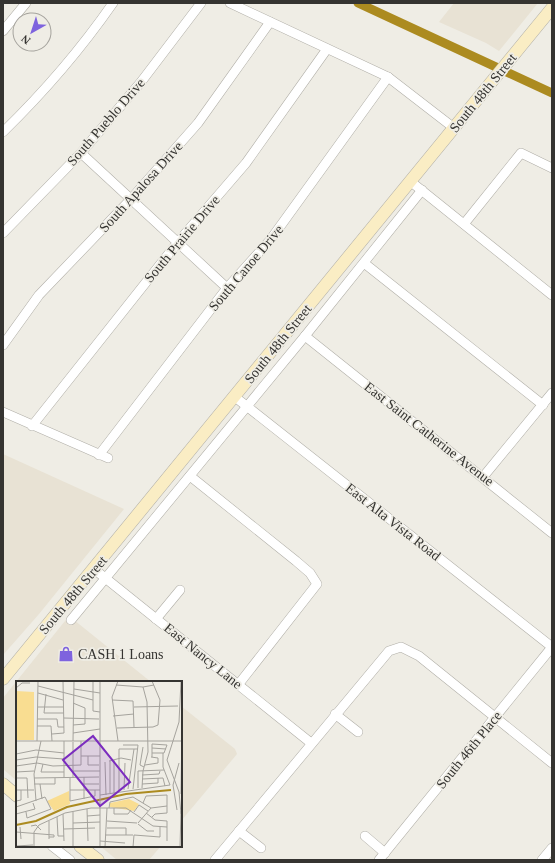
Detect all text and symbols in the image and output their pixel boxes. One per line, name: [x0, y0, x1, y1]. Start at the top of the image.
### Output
north arrow: [12, 12, 52, 52]
text: N: [19, 33, 33, 47]
street label: South 48th Street: [447, 50, 519, 136]
street label: South Pueblo Drive: [64, 75, 148, 169]
street label: South Apalosa Drive: [96, 139, 186, 235]
street label: South Prairie Drive: [141, 192, 223, 286]
street label: South Canoe Drive: [206, 222, 286, 314]
street label: South 48th Street: [242, 301, 314, 387]
street label: East Saint Catherine Avenue: [362, 379, 496, 489]
street label: East Alta Vista Road: [343, 480, 443, 564]
street label: South 48th Street: [36, 553, 110, 637]
street label: East Nancy Lane: [161, 620, 245, 692]
shop icon: CASH 1 Loans: [57, 645, 75, 663]
place label: CASH 1 Loans: [78, 647, 164, 662]
inset map: [16, 681, 182, 847]
street label: South 46th Place: [433, 708, 505, 792]

